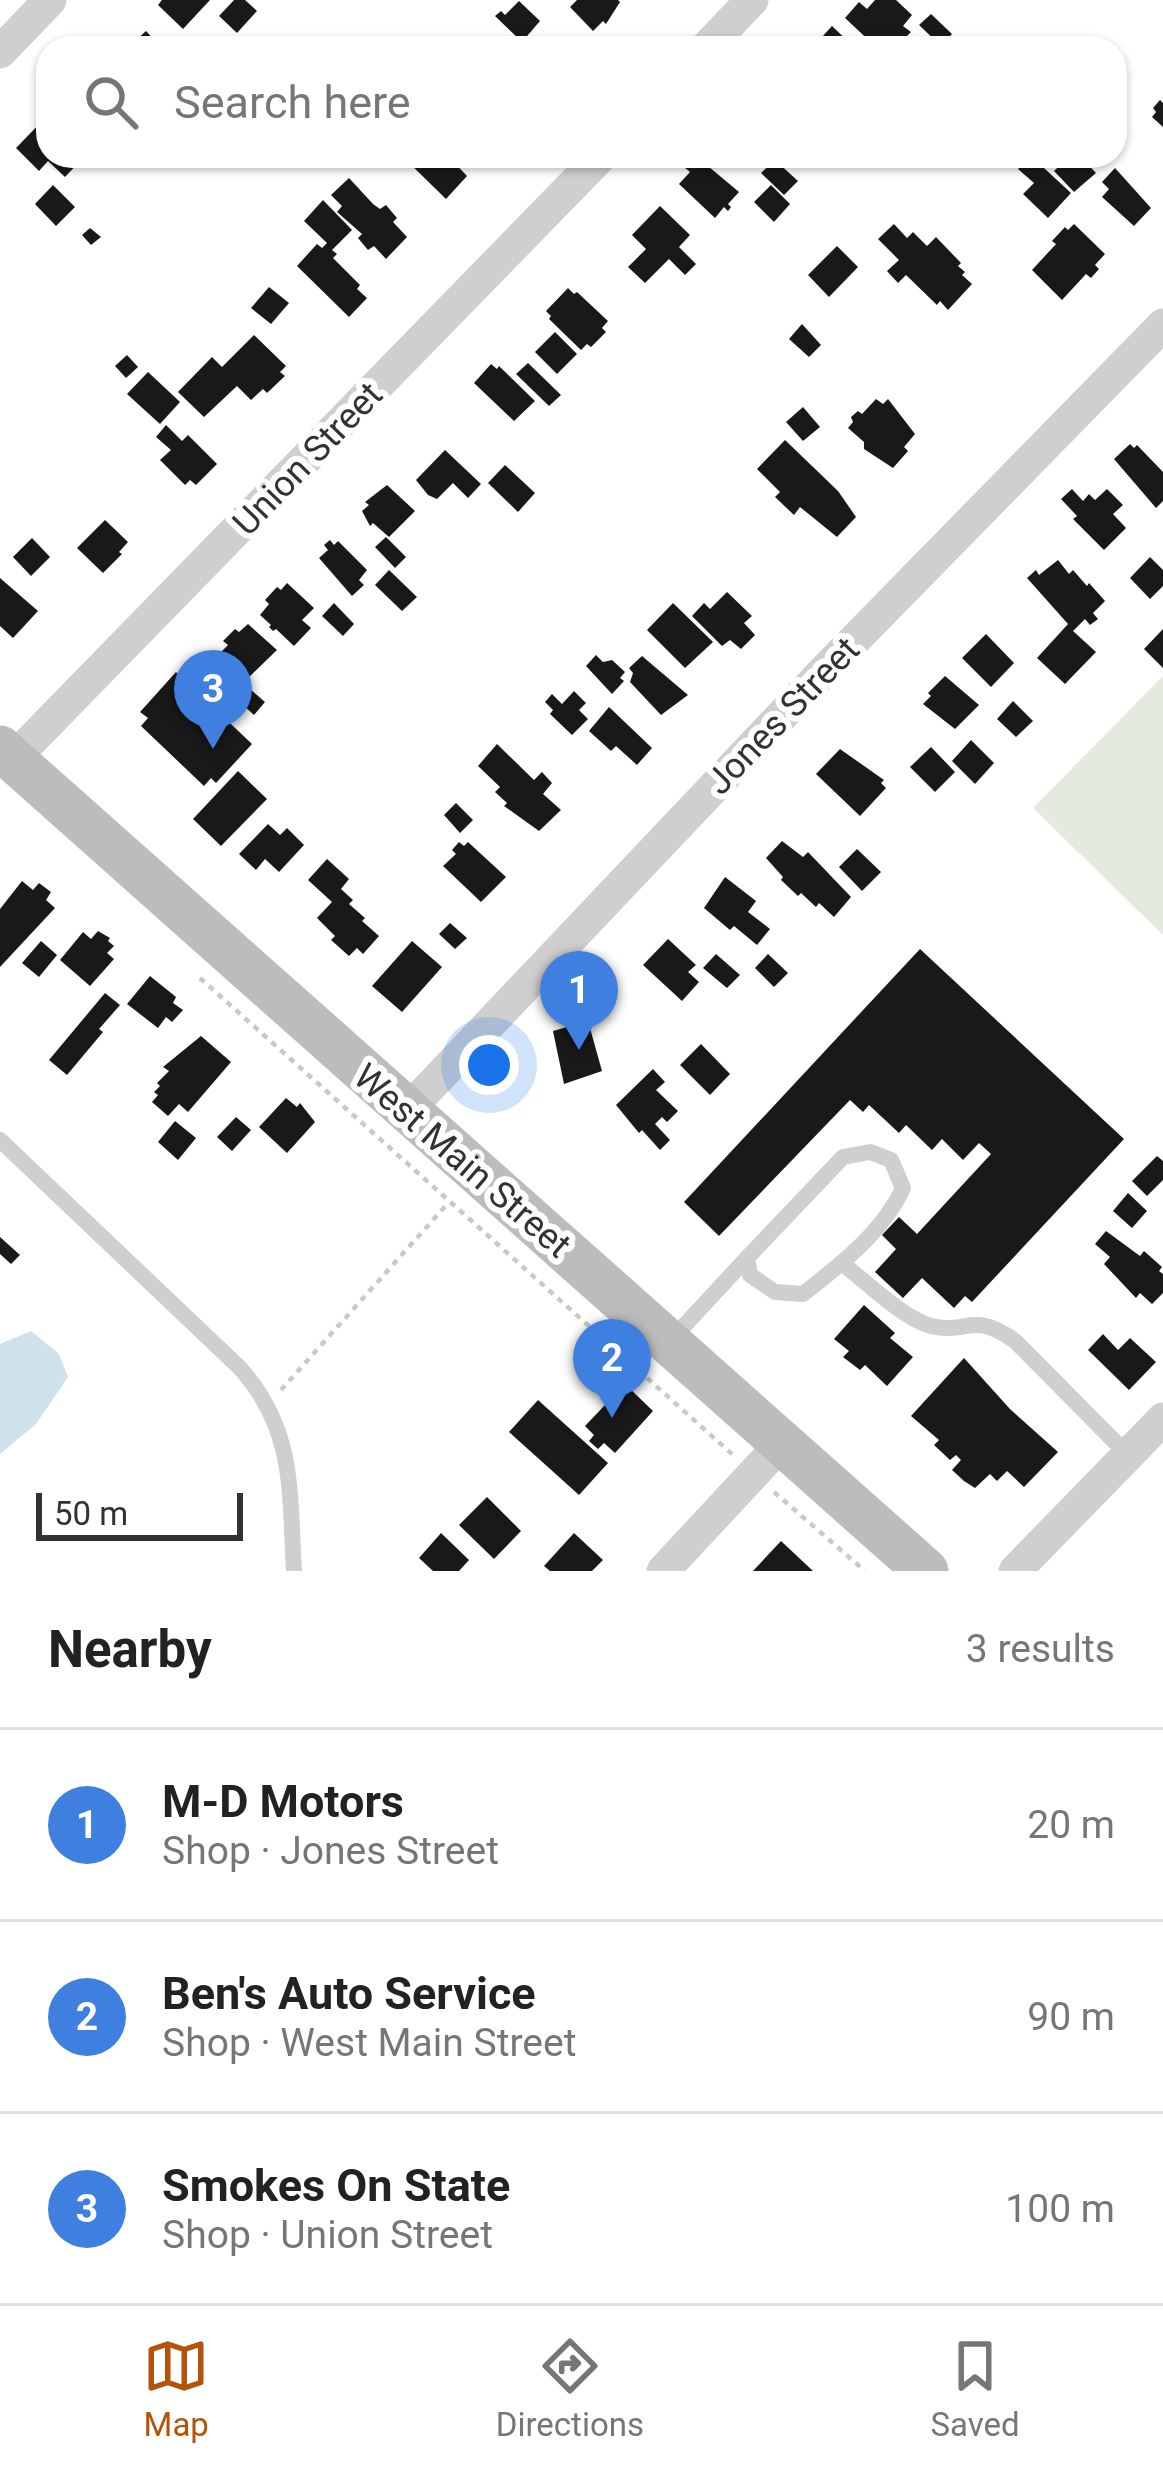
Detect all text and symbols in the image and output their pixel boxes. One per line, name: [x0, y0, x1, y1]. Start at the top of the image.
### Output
search box: [36, 36, 1127, 168]
icon: search: [78, 69, 144, 135]
text: Search here: [174, 76, 411, 129]
street label: Union Street: [224, 374, 391, 544]
street label: Jones Street: [698, 629, 868, 803]
pin: 3: [174, 650, 252, 749]
pin: 1: [540, 951, 618, 1050]
your location: [459, 1035, 519, 1095]
street label: West Main Street: [345, 1055, 579, 1266]
pin: 2: [573, 1319, 651, 1418]
scale bar: [36, 1487, 243, 1540]
text: 50 m: [54, 1494, 128, 1533]
text: Nearby: [48, 1620, 212, 1679]
text: 3 results: [966, 1626, 1115, 1672]
text: M-D Motors: [162, 1775, 404, 1828]
text: 1: [76, 1802, 98, 1848]
text: 20 m: [1027, 1802, 1115, 1848]
text: Shop · Jones Street: [162, 1828, 499, 1874]
text: Ben's Auto Service: [162, 1967, 536, 2020]
text: 2: [76, 1994, 98, 2040]
text: 90 m: [1027, 1994, 1115, 2040]
text: Shop · West Main Street: [162, 2020, 576, 2066]
text: Smokes On State: [162, 2159, 510, 2212]
text: 3: [76, 2186, 98, 2232]
text: 100 m: [1005, 2186, 1115, 2232]
text: Shop · Union Street: [162, 2212, 493, 2258]
tab: Map: [143, 2333, 209, 2444]
tab: Directions: [496, 2333, 644, 2444]
tab: Saved: [931, 2333, 1020, 2444]

